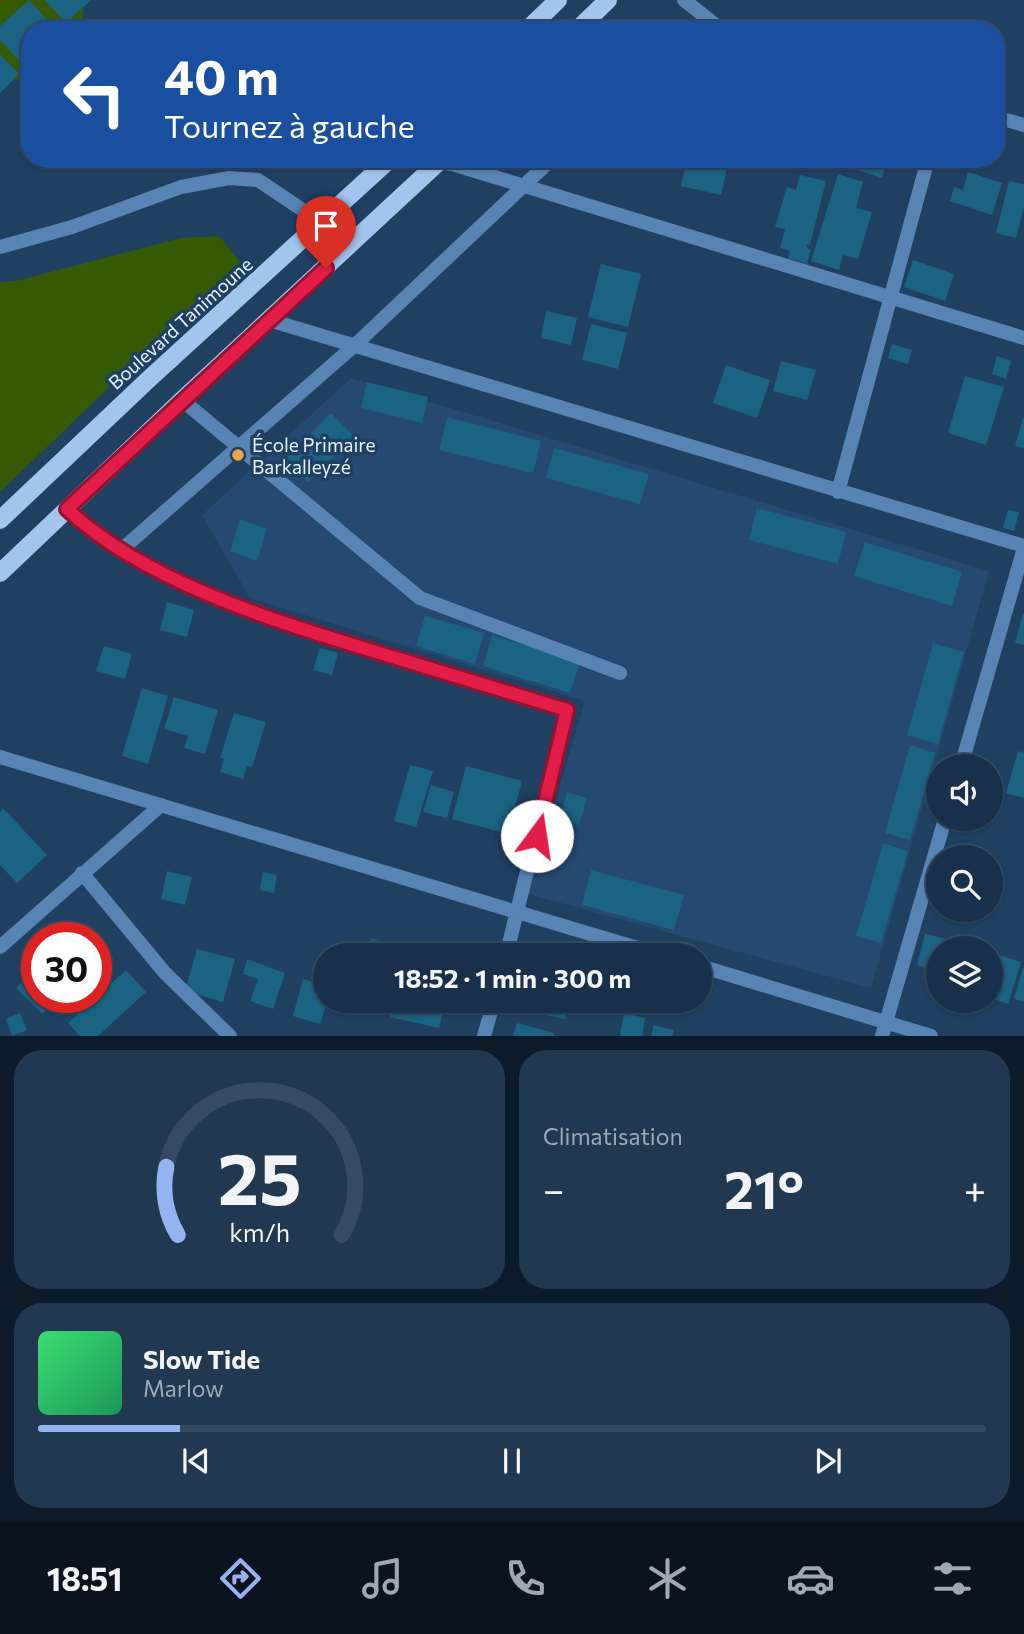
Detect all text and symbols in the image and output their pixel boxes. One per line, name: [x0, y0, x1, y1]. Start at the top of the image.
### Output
text: 40 m: [164, 45, 279, 105]
icon: left: [49, 49, 140, 140]
text: Tournez à gauche: [164, 105, 415, 145]
pin: [296, 196, 356, 268]
icon: arrive: [307, 207, 345, 245]
street label: Boulevard Tanimoune: [103, 252, 257, 394]
place label: École Primaire Barkalleyzé: [252, 433, 376, 478]
marker: École Primaire Barkalleyzé: [230, 447, 246, 463]
map controls: [926, 754, 1003, 1013]
button: sound: [926, 754, 1003, 831]
position arrow: [500, 799, 574, 873]
button: search: [926, 845, 1003, 922]
speed limit sign: 30: [21, 922, 112, 1013]
button: layers: [926, 936, 1003, 1013]
text: 18:52 · 1 min · 300 m: [394, 962, 631, 993]
text: Climatisation: [543, 1122, 683, 1150]
text: 25: [218, 1132, 301, 1221]
text: 21°: [724, 1156, 804, 1220]
text: −: [543, 1165, 565, 1212]
text: +: [964, 1165, 986, 1212]
text: km/h: [229, 1217, 290, 1247]
text: Slow Tide: [143, 1343, 260, 1374]
text: Marlow: [143, 1374, 224, 1402]
icon: previous: [177, 1442, 215, 1480]
icon: pause: [493, 1442, 531, 1480]
icon: next: [809, 1442, 847, 1480]
icon: directions: [216, 1554, 265, 1603]
icon: music: [358, 1554, 407, 1603]
icon: phone: [501, 1554, 550, 1603]
icon: climate: [643, 1554, 692, 1603]
icon: car: [786, 1554, 835, 1603]
icon: filters: [928, 1554, 977, 1603]
text: 18:51: [47, 1558, 123, 1598]

